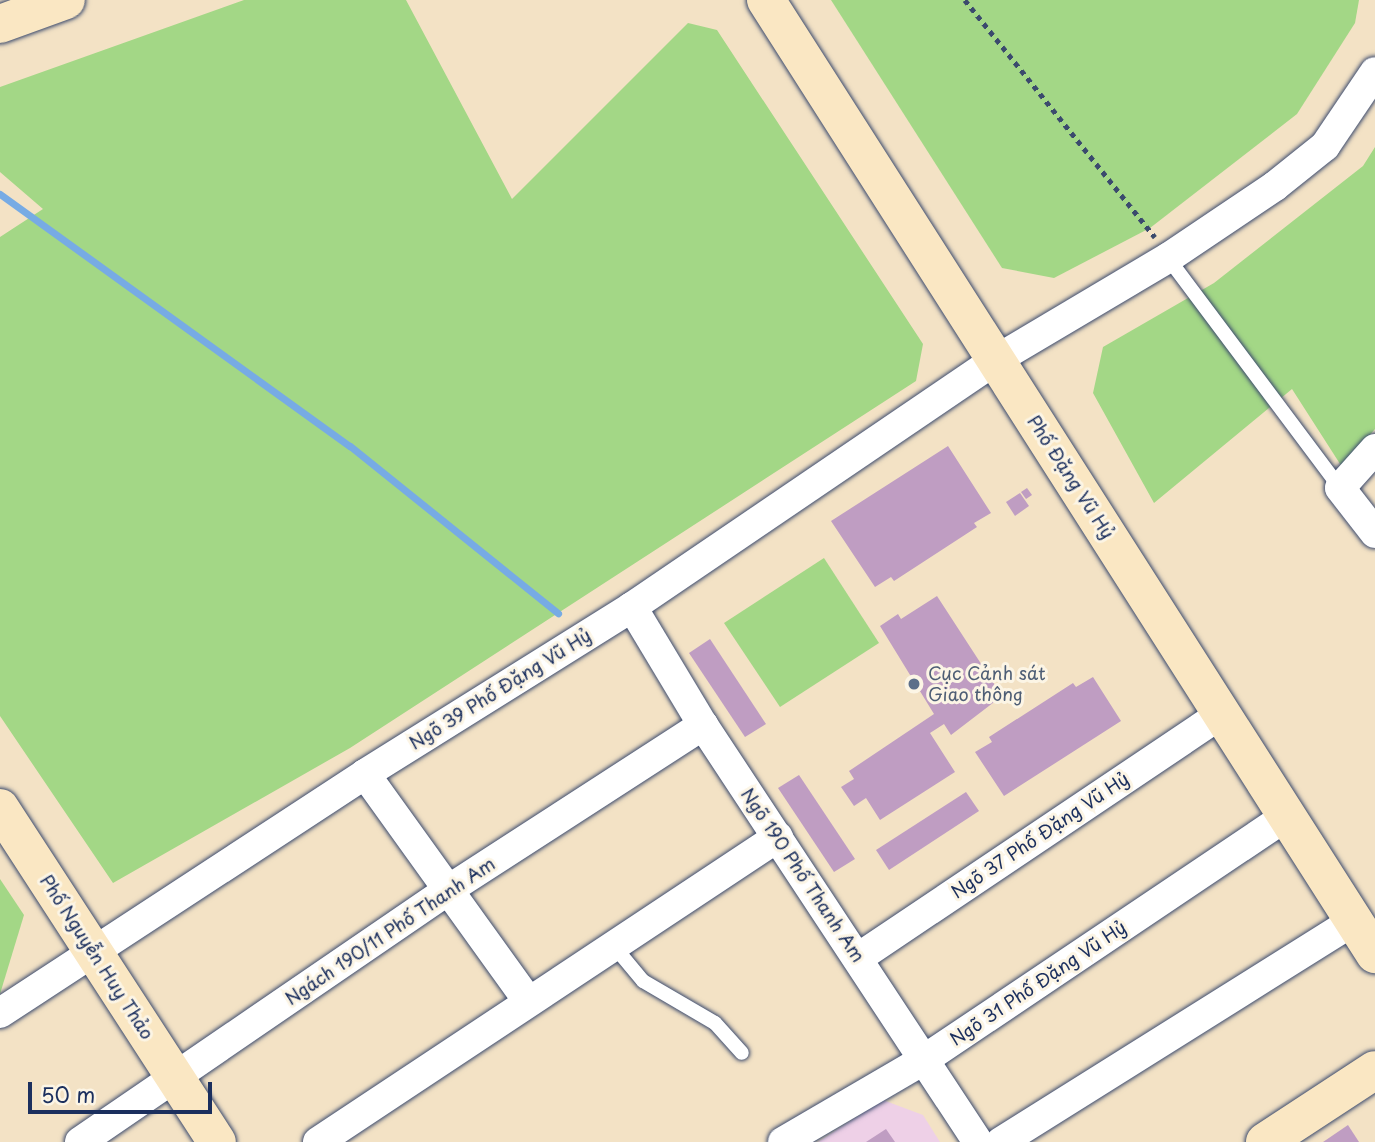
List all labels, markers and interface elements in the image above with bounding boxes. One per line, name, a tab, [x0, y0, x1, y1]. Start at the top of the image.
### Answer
street label: Phố Đặng Vũ Hỷ	[1023, 412, 1119, 542]
street label: Ngõ 39 Phố Đặng Vũ Hỷ	[405, 624, 595, 754]
place label: Cục Cảnh sát Giao thông	[928, 663, 1045, 706]
marker: Cục Cảnh sát Giao thông	[906, 676, 922, 692]
street label: Ngõ 37 Phố Đặng Vũ Hỷ	[947, 768, 1133, 902]
street label: Ngõ 190 Phố Thanh Am	[736, 784, 870, 966]
street label: Ngách 190/11 Phố Thanh Am	[281, 853, 499, 1009]
street label: Phố Nguyễn Huy Thảo	[35, 870, 159, 1044]
street label: Ngõ 31 Phố Đặng Vũ Hỷ	[946, 916, 1130, 1050]
scale bar	[32, 1068, 215, 1112]
text: 50 m	[41, 1078, 95, 1110]

